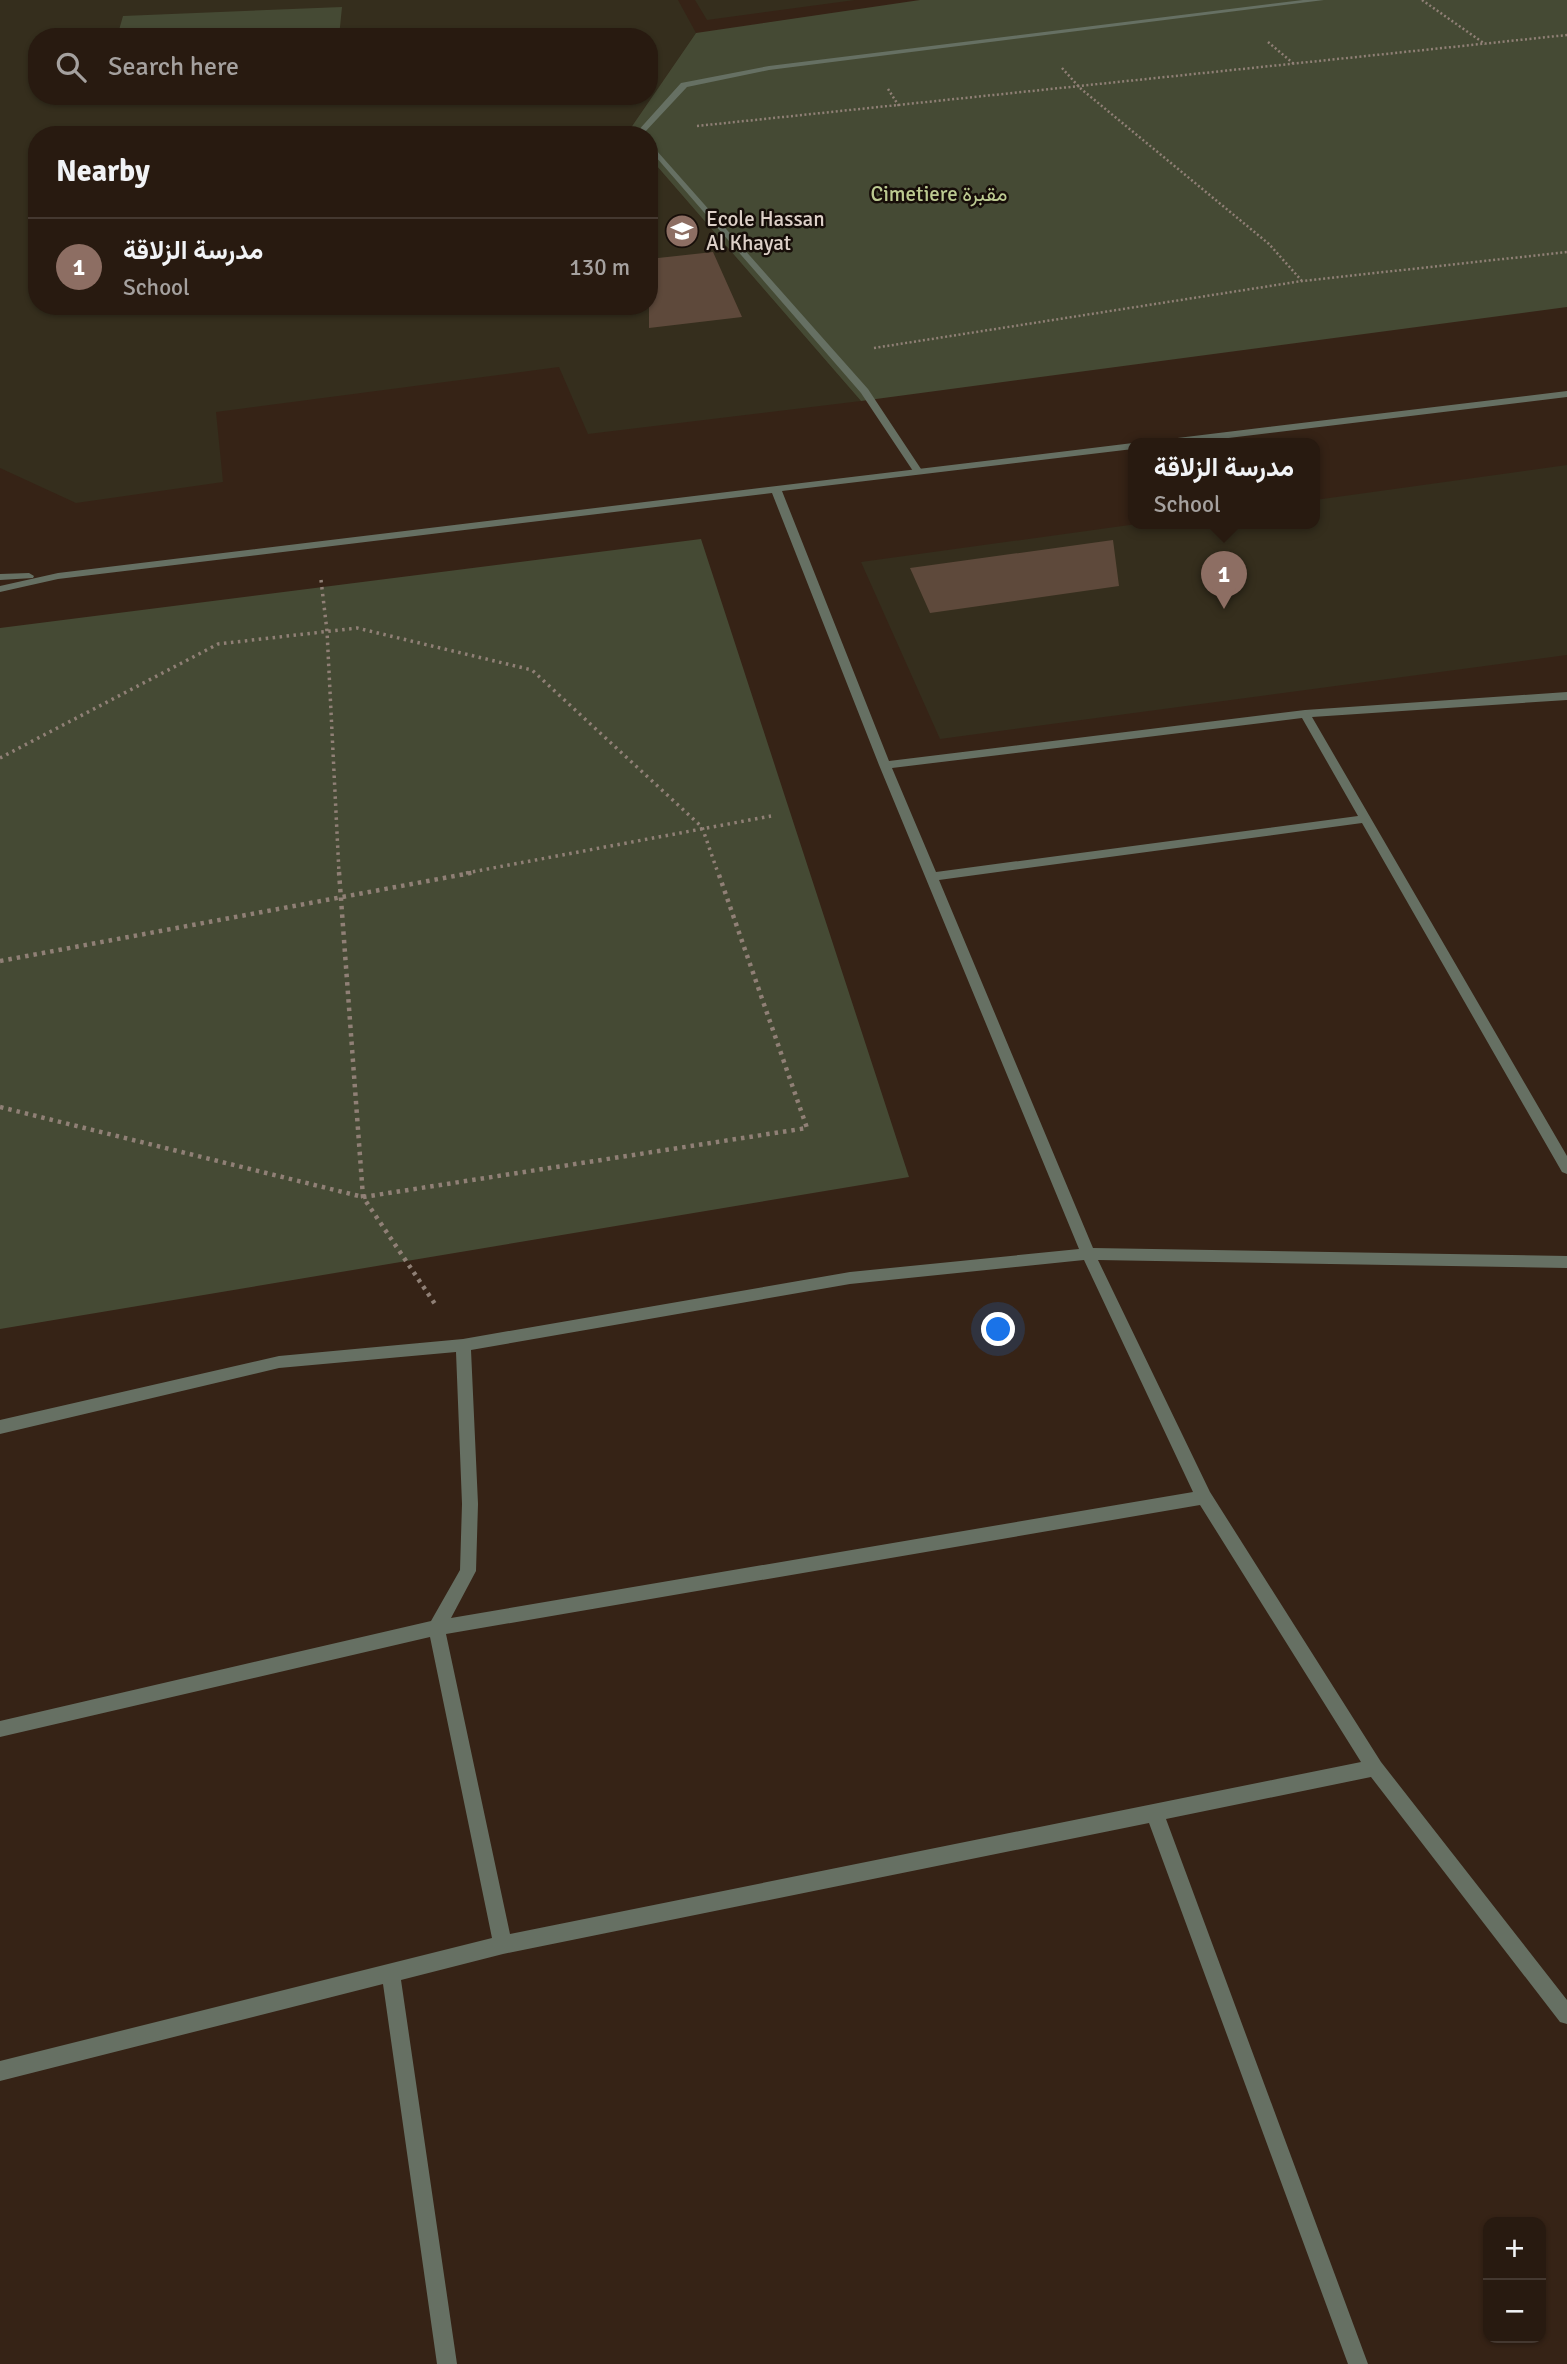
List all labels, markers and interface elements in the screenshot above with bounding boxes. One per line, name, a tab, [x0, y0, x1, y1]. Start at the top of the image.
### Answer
search box	[28, 28, 658, 105]
icon: search	[52, 48, 90, 86]
text: Search here	[108, 51, 239, 83]
text: Nearby	[56, 153, 150, 190]
park label: Cimetiere مقبرة	[871, 181, 1007, 207]
place label: Ecole Hassan Al Khayat	[706, 206, 825, 256]
school or university icon: Ecole Hassan Al Khayat	[663, 212, 701, 250]
text: مدرسة الزلاقة	[123, 235, 263, 267]
text: 1	[73, 253, 85, 282]
text: 130 m	[569, 253, 630, 282]
text: School	[123, 273, 190, 302]
popup	[1128, 438, 1320, 529]
text: مدرسة الزلاقة	[1154, 452, 1294, 484]
text: School	[1154, 490, 1221, 519]
pin: 1	[1201, 551, 1247, 609]
your location	[981, 1312, 1015, 1346]
map controls	[1483, 2217, 1546, 2343]
button: +	[1483, 2217, 1546, 2280]
button: −	[1483, 2280, 1546, 2343]

